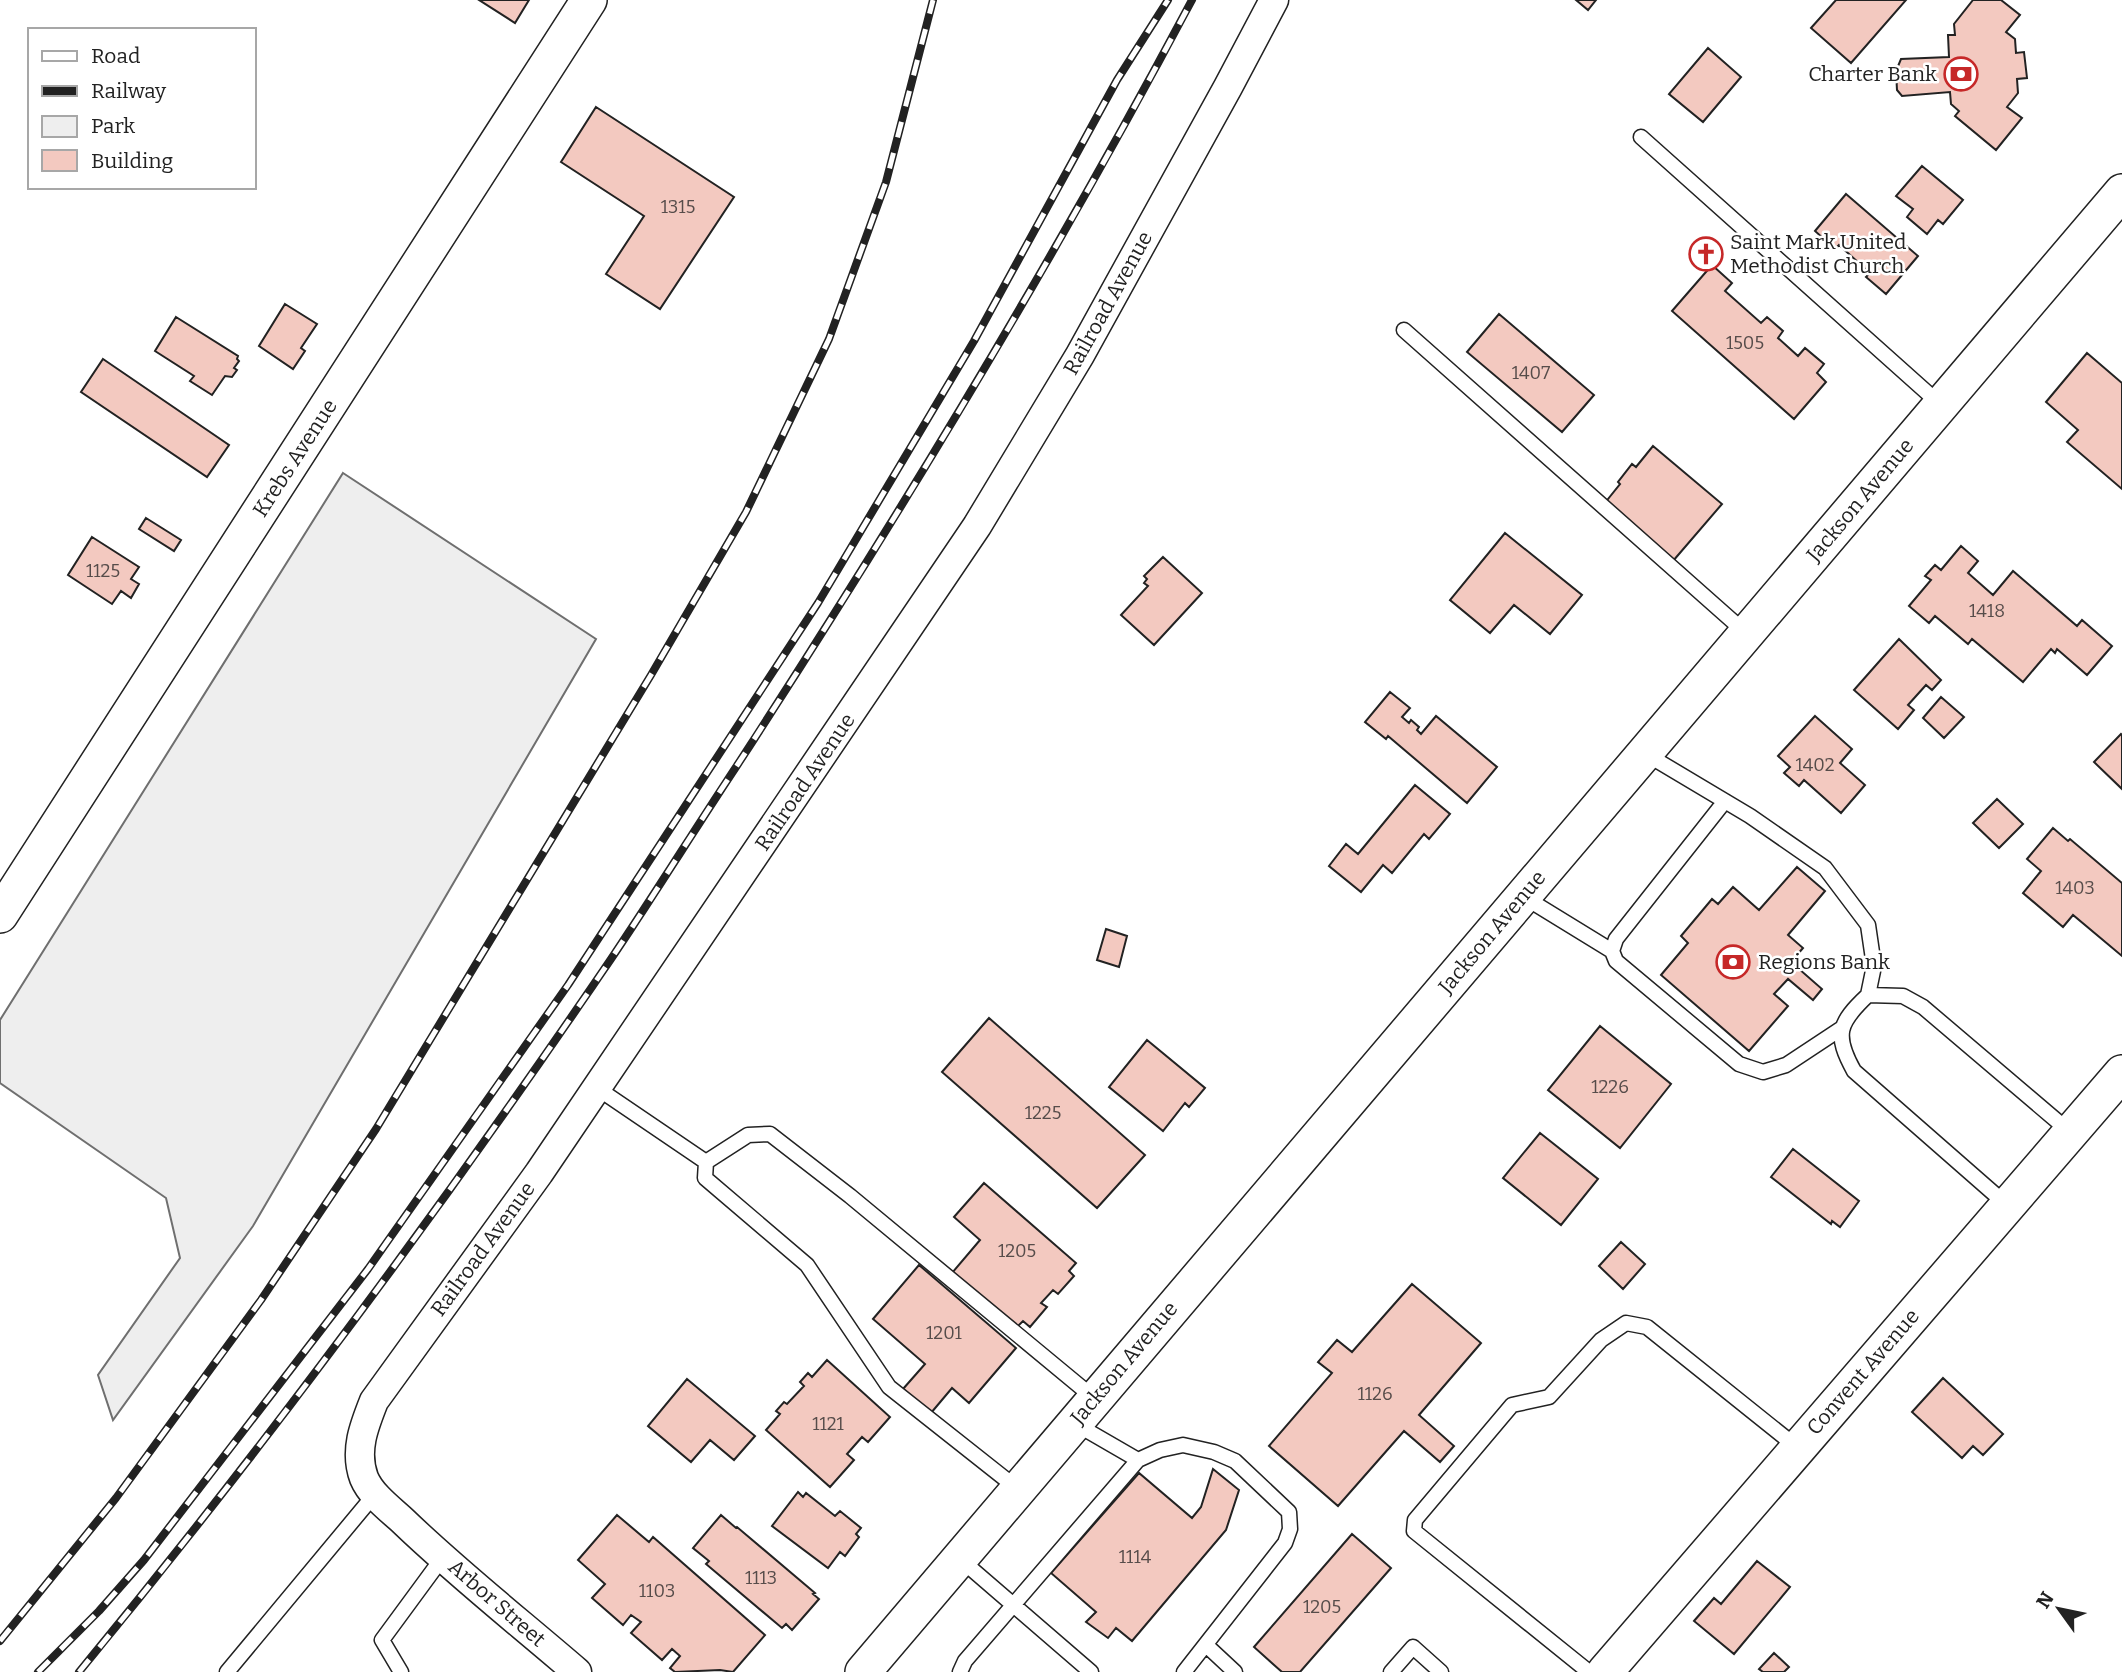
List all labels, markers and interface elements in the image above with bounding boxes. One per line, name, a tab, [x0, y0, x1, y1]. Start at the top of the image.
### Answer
legend	[28, 28, 256, 189]
text: Road	[91, 43, 140, 69]
bank icon: Charter Bank	[1942, 55, 1980, 93]
place label: Charter Bank	[1808, 61, 1937, 87]
text: Railway	[91, 78, 167, 104]
text: Park	[91, 113, 135, 139]
text: Building	[91, 148, 174, 174]
house number: 1315	[661, 196, 695, 218]
street label: Railroad Avenue	[1058, 227, 1158, 379]
place label: Saint Mark United Methodist Church	[1730, 229, 1906, 279]
church icon: Saint Mark United Methodist Church	[1687, 235, 1725, 273]
house number: 1505	[1726, 332, 1764, 354]
house number: 1407	[1512, 362, 1550, 384]
street label: Krebs Avenue	[247, 394, 343, 522]
street label: Jackson Avenue	[1800, 433, 1919, 568]
house number: 1125	[86, 560, 120, 582]
house number: 1418	[1969, 600, 2005, 622]
street label: Railroad Avenue	[749, 708, 861, 856]
house number: 1402	[1795, 754, 1835, 776]
street label: Jackson Avenue	[1432, 865, 1551, 1000]
house number: 1403	[2055, 877, 2095, 899]
bank icon: Regions Bank	[1714, 943, 1752, 981]
place label: Regions Bank	[1758, 949, 1890, 975]
house number: 1226	[1591, 1076, 1629, 1098]
house number: 1225	[1025, 1102, 1061, 1124]
street label: Railroad Avenue	[425, 1177, 541, 1321]
house number: 1205	[998, 1240, 1036, 1262]
street label: Jackson Avenue	[1064, 1296, 1183, 1431]
street label: Convent Avenue	[1801, 1304, 1925, 1440]
house number: 1201	[926, 1322, 963, 1344]
house number: 1126	[1358, 1383, 1392, 1405]
house number: 1121	[812, 1413, 845, 1435]
house number: 1114	[1119, 1546, 1152, 1568]
street label: Arbor Street	[443, 1554, 551, 1653]
house number: 1113	[745, 1567, 777, 1589]
north arrow	[2024, 1574, 2094, 1644]
house number: 1103	[639, 1580, 675, 1602]
text: N	[2032, 1587, 2059, 1612]
house number: 1205	[1303, 1596, 1341, 1618]

